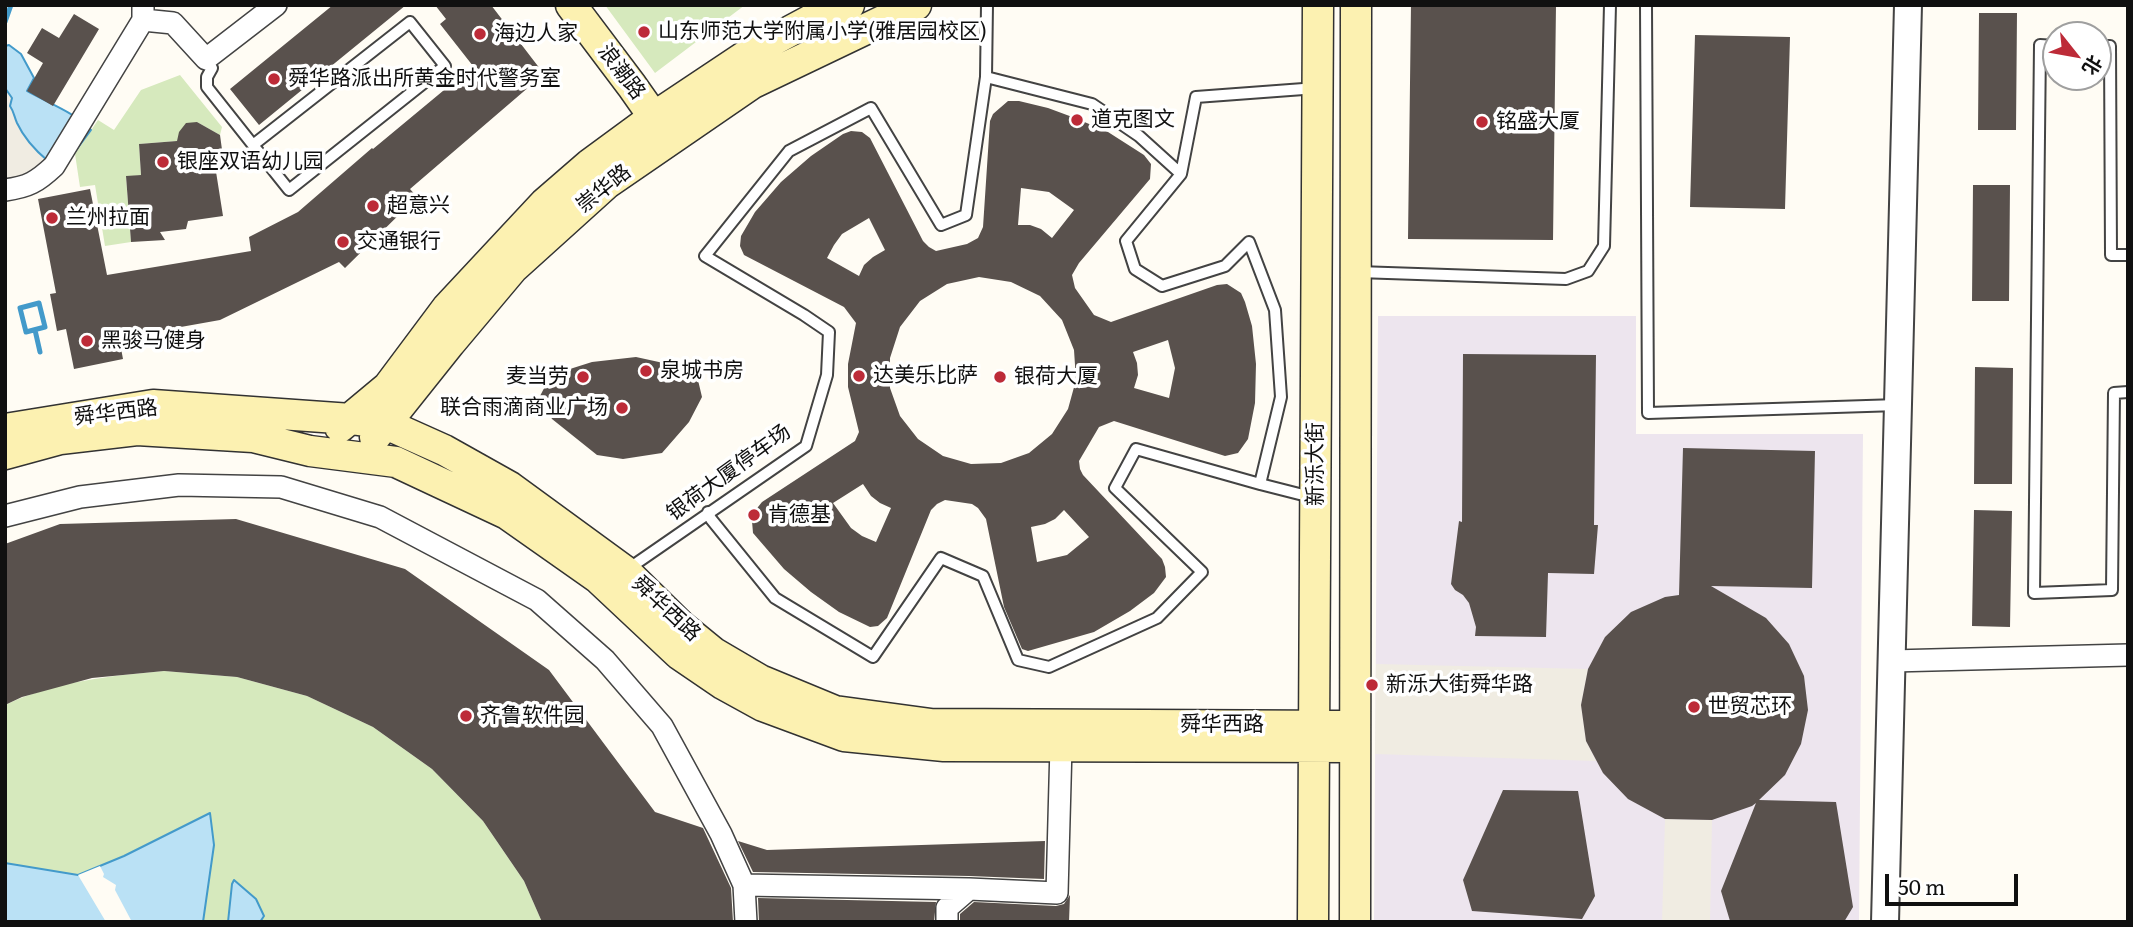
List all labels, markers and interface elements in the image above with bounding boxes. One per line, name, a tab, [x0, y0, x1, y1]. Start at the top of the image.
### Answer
place label: 山东师范大学附属小学(雅居园校区)	[658, 19, 987, 45]
place label: 海边人家	[494, 21, 578, 47]
north arrow	[2042, 21, 2112, 91]
marker: 山东师范大学附属小学(雅居园校区)	[636, 24, 652, 40]
marker: 海边人家	[472, 26, 488, 42]
street label: 浪潮路	[592, 39, 650, 105]
text: 北	[2076, 50, 2110, 81]
place label: 舜华路派出所黄金时代警务室	[288, 66, 561, 92]
marker: 舜华路派出所黄金时代警务室	[266, 71, 282, 87]
place label: 道克图文	[1091, 107, 1175, 133]
place label: 铭盛大厦	[1496, 109, 1580, 135]
marker: 道克图文	[1069, 112, 1085, 128]
marker: 铭盛大厦	[1474, 114, 1490, 130]
place label: 银座双语幼儿园	[177, 149, 324, 175]
marker: 银座双语幼儿园	[155, 154, 171, 170]
street label: 崇华路	[572, 159, 636, 219]
place label: 超意兴	[387, 193, 450, 219]
marker: 超意兴	[365, 198, 381, 214]
place label: 兰州拉面	[66, 205, 150, 231]
marker: 兰州拉面	[44, 210, 60, 226]
place label: 交通银行	[357, 229, 441, 255]
marker: 交通银行	[335, 234, 351, 250]
place label: 黑骏马健身	[101, 328, 206, 354]
marker: 黑骏马健身	[79, 333, 95, 349]
place label: 泉城书房	[660, 358, 744, 384]
marker: 泉城书房	[638, 363, 654, 379]
place label: 达美乐比萨	[873, 363, 978, 389]
place label: 麦当劳	[506, 364, 569, 390]
place label: 银荷大厦	[1014, 364, 1098, 390]
marker: 达美乐比萨	[851, 368, 867, 384]
marker: 麦当劳	[575, 369, 591, 385]
marker: 银荷大厦	[992, 369, 1008, 385]
street label: 舜华西路	[73, 395, 159, 431]
place label: 联合雨滴商业广场	[440, 395, 608, 421]
marker: 联合雨滴商业广场	[614, 400, 630, 416]
street label: 银荷大厦停车场	[662, 420, 796, 526]
street label: 新泺大街	[1303, 422, 1329, 506]
place label: 肯德基	[768, 502, 831, 528]
marker: 肯德基	[746, 507, 762, 523]
street label: 舜华西路	[627, 571, 705, 647]
place label: 新泺大街舜华路	[1386, 672, 1533, 698]
marker: 新泺大街舜华路	[1364, 677, 1380, 693]
place label: 世贸芯环	[1708, 694, 1792, 720]
marker: 世贸芯环	[1686, 699, 1702, 715]
place label: 齐鲁软件园	[480, 703, 585, 729]
marker: 齐鲁软件园	[458, 708, 474, 724]
street label: 舜华西路	[1180, 712, 1264, 738]
scale bar	[1888, 860, 2021, 904]
text: 50 m	[1898, 870, 1945, 901]

